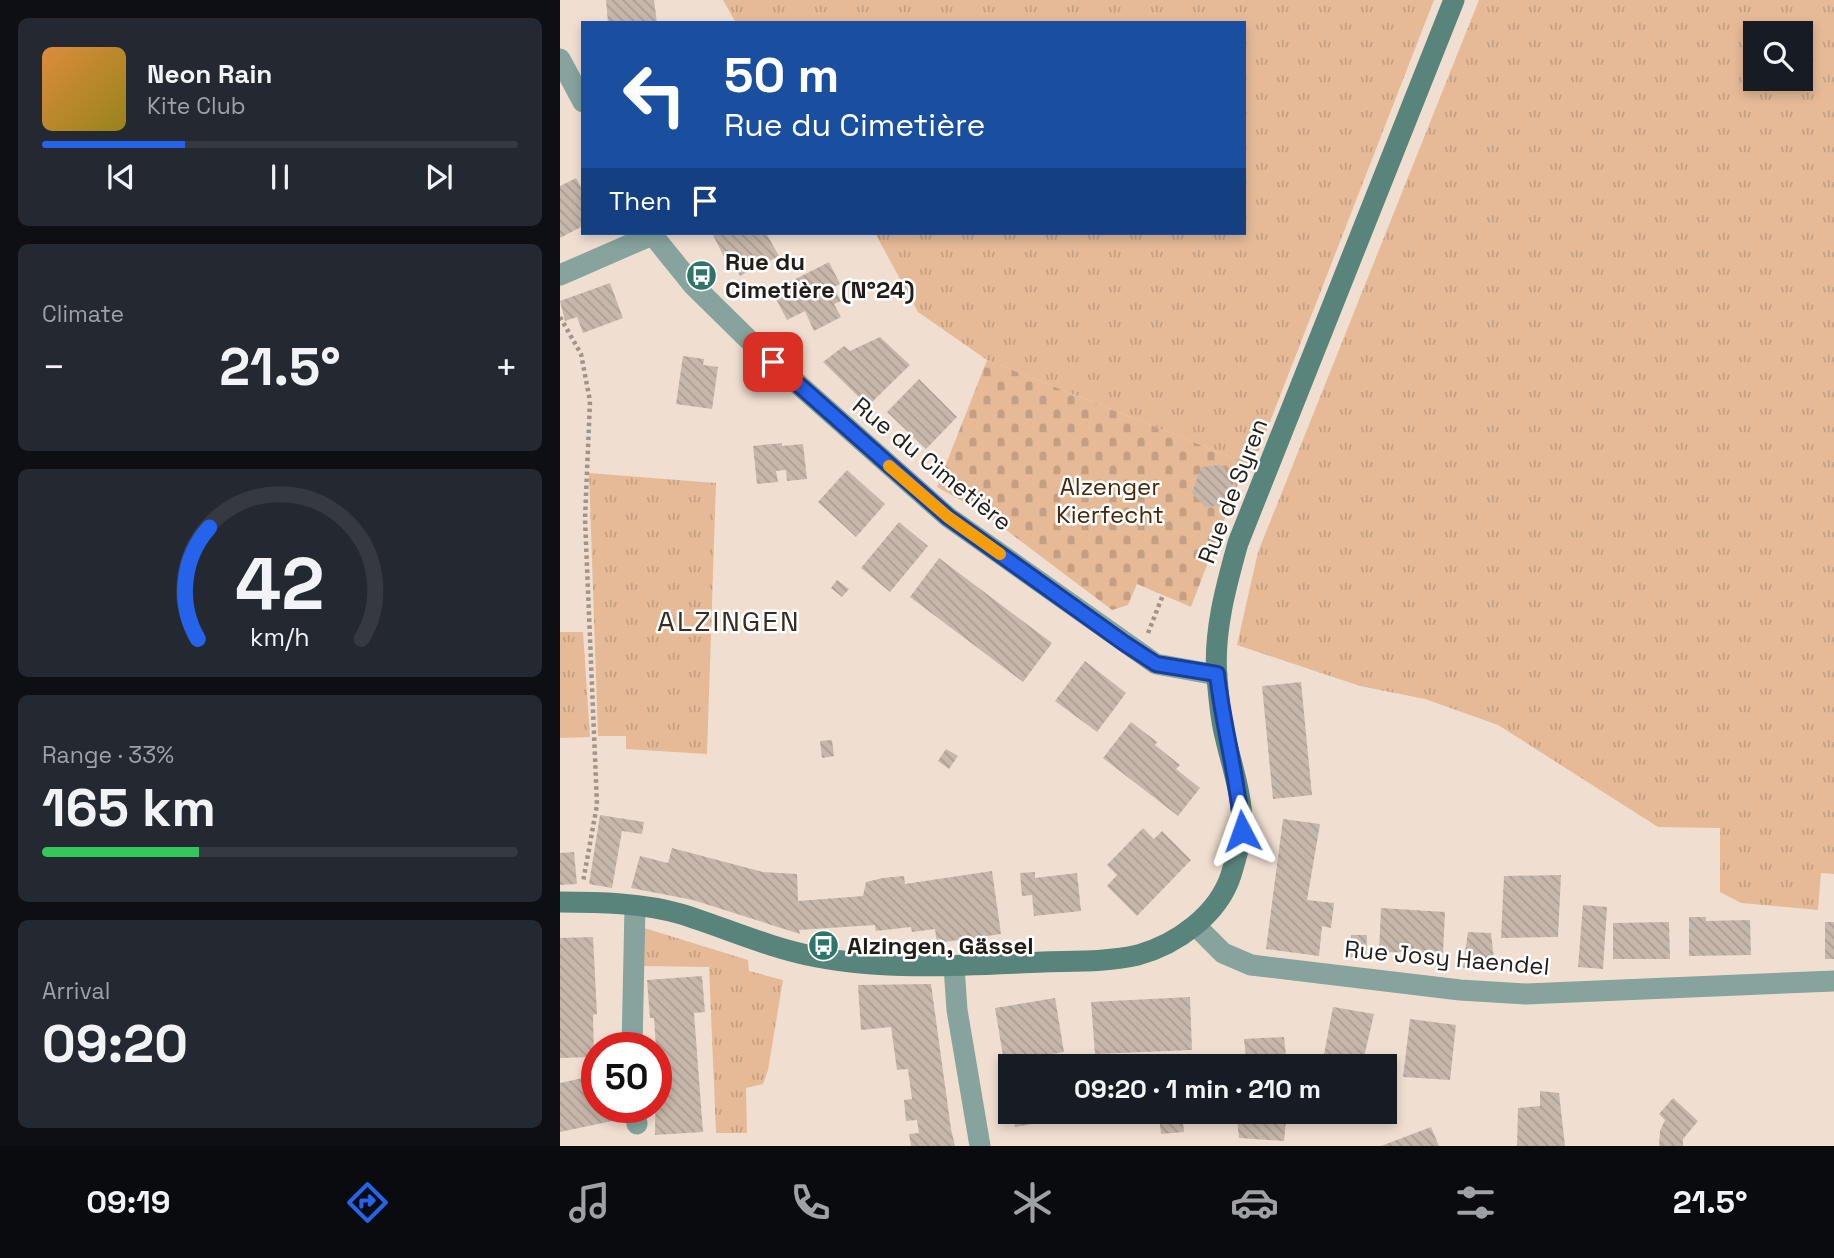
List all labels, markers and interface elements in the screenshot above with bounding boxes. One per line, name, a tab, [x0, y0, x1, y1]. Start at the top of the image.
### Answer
map controls	[1743, 21, 1813, 91]
button: search	[1743, 21, 1813, 91]
text: 50 m	[724, 44, 839, 106]
icon: left	[609, 49, 700, 140]
text: Neon Rain	[147, 57, 272, 91]
text: Kite Club	[147, 91, 246, 121]
text: Rue du Cimetière	[724, 105, 986, 145]
icon: previous	[102, 158, 140, 196]
icon: pause	[261, 158, 299, 196]
icon: next	[420, 158, 458, 196]
icon: arrive	[686, 182, 724, 220]
text: Then	[609, 184, 672, 218]
place label: Rue du Cimetière (N°24)	[725, 246, 915, 305]
bus stop icon: Rue du Cimetière (N°24)	[685, 259, 719, 293]
text: Climate	[42, 299, 124, 329]
pin	[743, 332, 803, 392]
text: 21.5°	[219, 334, 341, 400]
text: −	[42, 343, 66, 391]
text: +	[494, 343, 518, 391]
icon: arrive	[754, 343, 792, 381]
street label: Rue du Cimetière	[846, 390, 1018, 537]
street label: Rue de Syren	[1191, 414, 1274, 568]
park label: Alzenger Kierfecht	[1056, 471, 1164, 530]
text: 42	[235, 537, 325, 630]
district label: ALZINGEN	[657, 603, 801, 639]
text: km/h	[250, 621, 310, 653]
text: Range · 33%	[42, 740, 174, 770]
text: 165 km	[42, 775, 216, 841]
position arrow	[1205, 794, 1279, 868]
bus stop icon: Alzingen, Gässel	[807, 929, 841, 963]
place label: Alzingen, Gässel	[847, 930, 1034, 961]
street label: Rue Josy Haendel	[1343, 933, 1551, 982]
text: Arrival	[42, 976, 110, 1006]
text: 09:20	[42, 1011, 188, 1077]
speed limit sign: 50	[581, 1032, 672, 1123]
text: 09:20 · 1 min · 210 m	[1074, 1072, 1321, 1106]
icon: directions	[343, 1178, 392, 1227]
icon: music	[565, 1178, 614, 1227]
icon: phone	[786, 1178, 835, 1227]
icon: climate	[1008, 1178, 1057, 1227]
icon: car	[1230, 1178, 1279, 1227]
icon: filters	[1451, 1178, 1500, 1227]
text: 09:19	[86, 1182, 171, 1222]
text: 21.5°	[1673, 1182, 1748, 1222]

